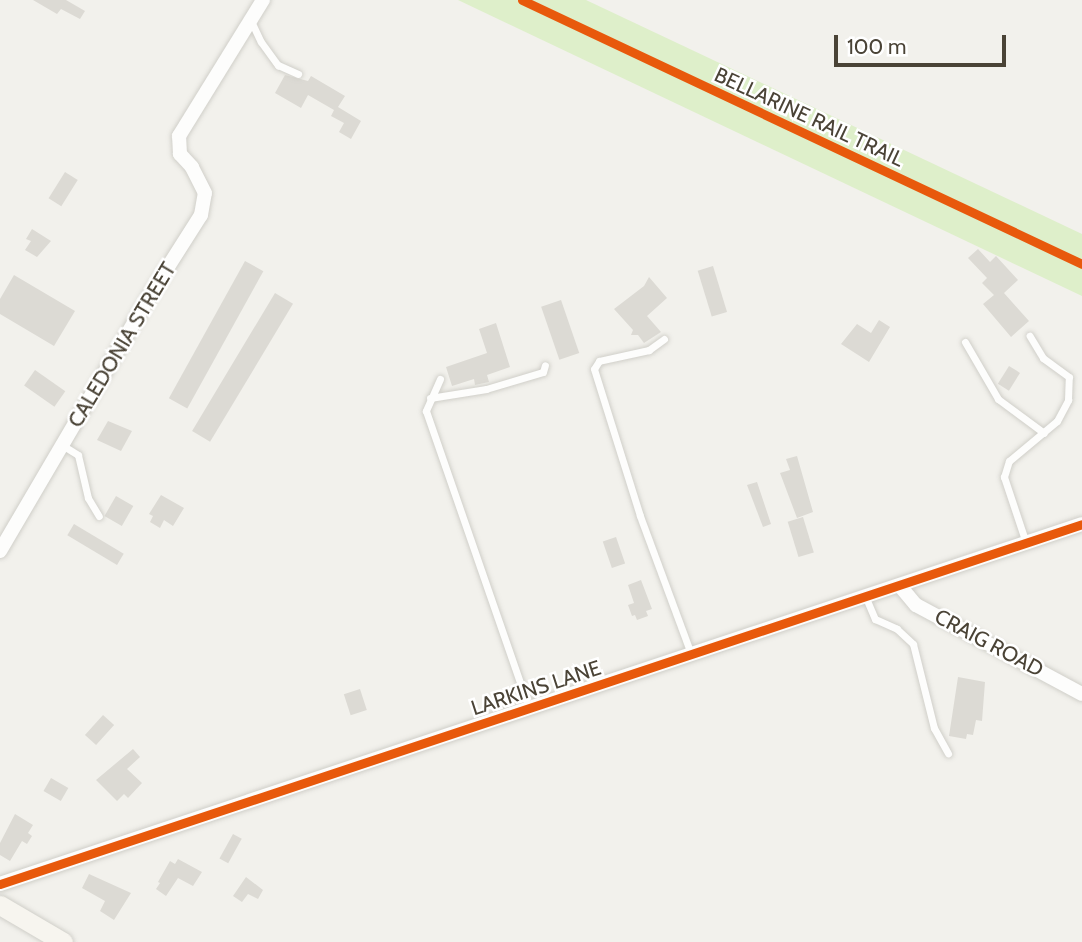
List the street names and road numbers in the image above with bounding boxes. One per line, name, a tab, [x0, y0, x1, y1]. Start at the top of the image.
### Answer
street label: BELLARINE RAIL TRAIL	[710, 62, 908, 172]
street label: CALEDONIA STREET	[63, 258, 181, 432]
street label: CRAIG ROAD	[930, 604, 1048, 682]
street label: LARKINS LANE	[468, 655, 604, 721]

